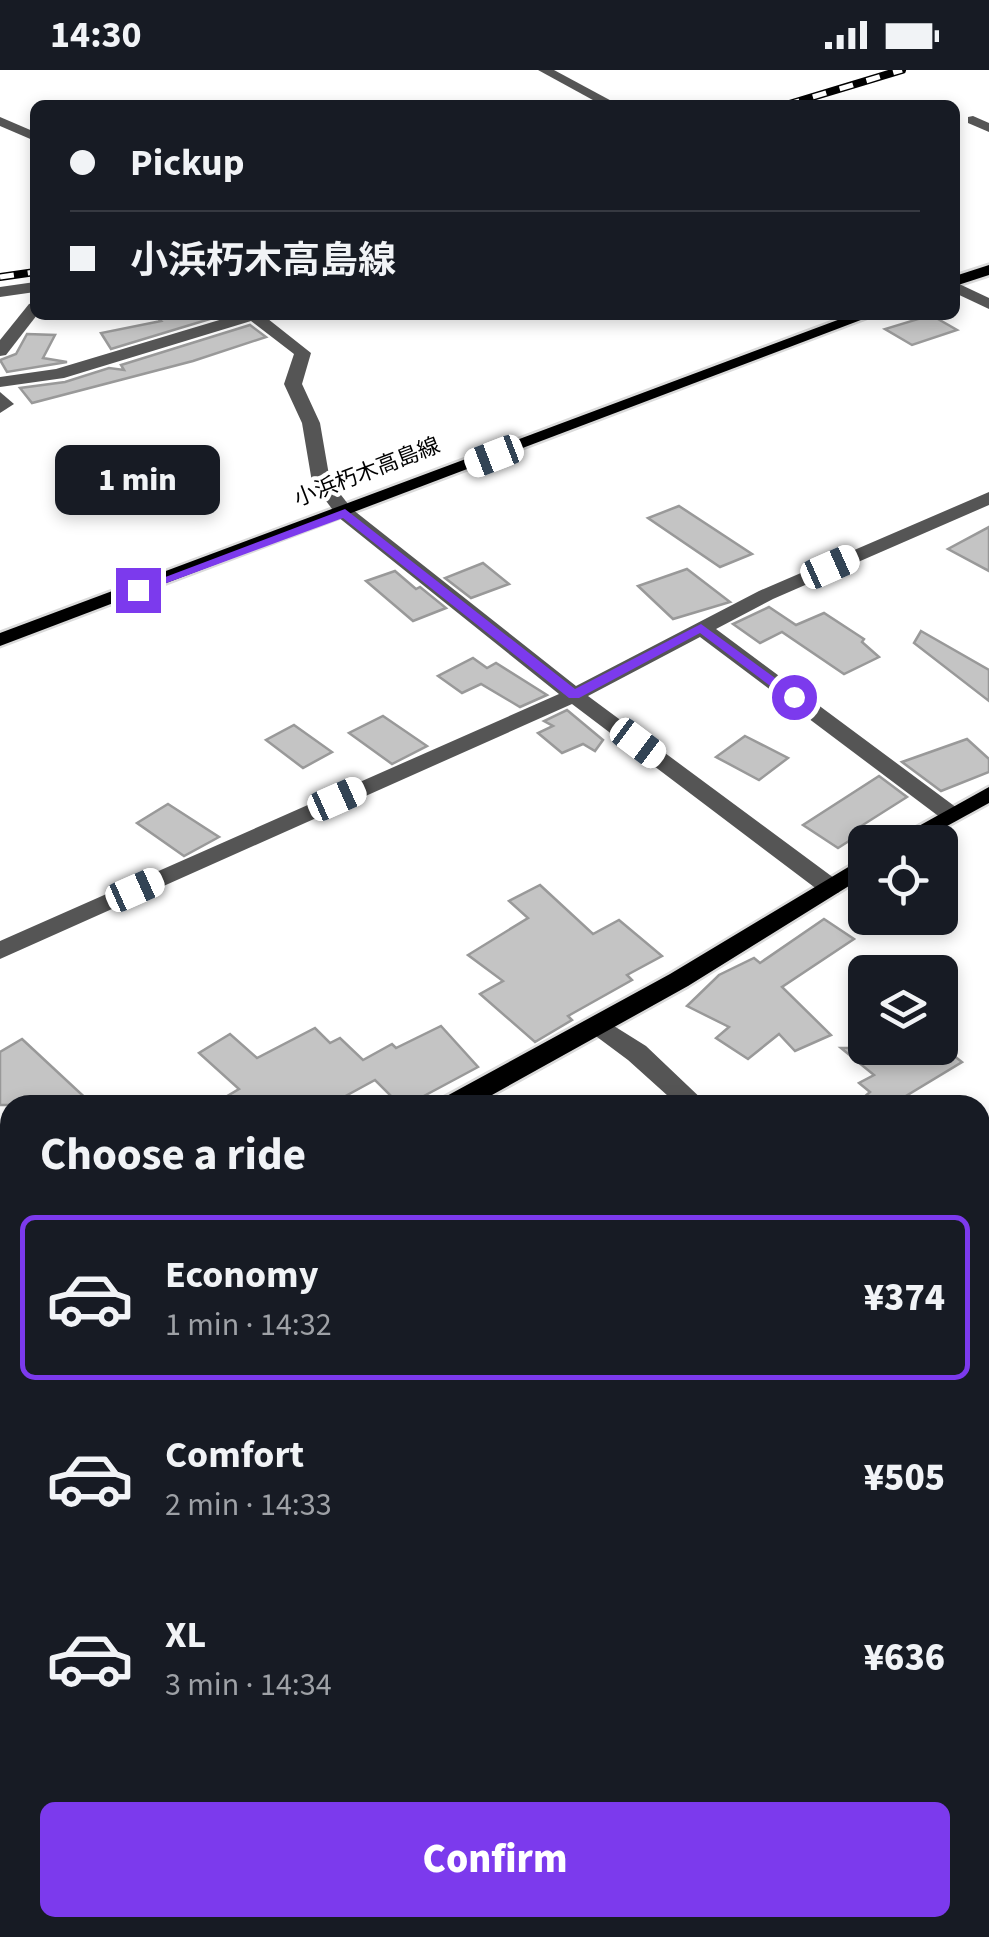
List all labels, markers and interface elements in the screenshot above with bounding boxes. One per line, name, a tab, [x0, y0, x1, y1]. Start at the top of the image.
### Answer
text: 14:30	[50, 8, 142, 62]
text: Pickup	[130, 136, 244, 190]
text: 小浜朽木高島線	[130, 234, 396, 288]
street label: 小浜朽木高島線	[289, 429, 445, 515]
car	[461, 431, 527, 481]
callout: 1 min	[56, 445, 220, 515]
text: 1 min	[98, 457, 177, 503]
car	[796, 541, 864, 593]
route end	[116, 568, 161, 613]
route start	[772, 675, 817, 720]
car	[605, 713, 671, 773]
car	[303, 773, 371, 825]
map controls	[848, 825, 958, 1065]
button: locate	[848, 825, 958, 935]
car	[101, 864, 169, 916]
button: layers	[848, 955, 958, 1065]
text: Choose a ride	[40, 1123, 306, 1187]
text: Economy	[165, 1248, 318, 1302]
icon: car	[45, 1253, 135, 1343]
text: ¥374	[864, 1271, 945, 1325]
text: 1 min · 14:32	[165, 1302, 332, 1348]
text: Comfort	[165, 1428, 304, 1482]
icon: car	[45, 1433, 135, 1523]
text: ¥505	[864, 1451, 945, 1505]
text: 2 min · 14:33	[165, 1482, 332, 1528]
text: XL	[165, 1608, 206, 1662]
icon: car	[45, 1613, 135, 1703]
text: ¥636	[864, 1631, 945, 1685]
text: 3 min · 14:34	[165, 1662, 332, 1708]
button: Confirm	[40, 1802, 950, 1917]

